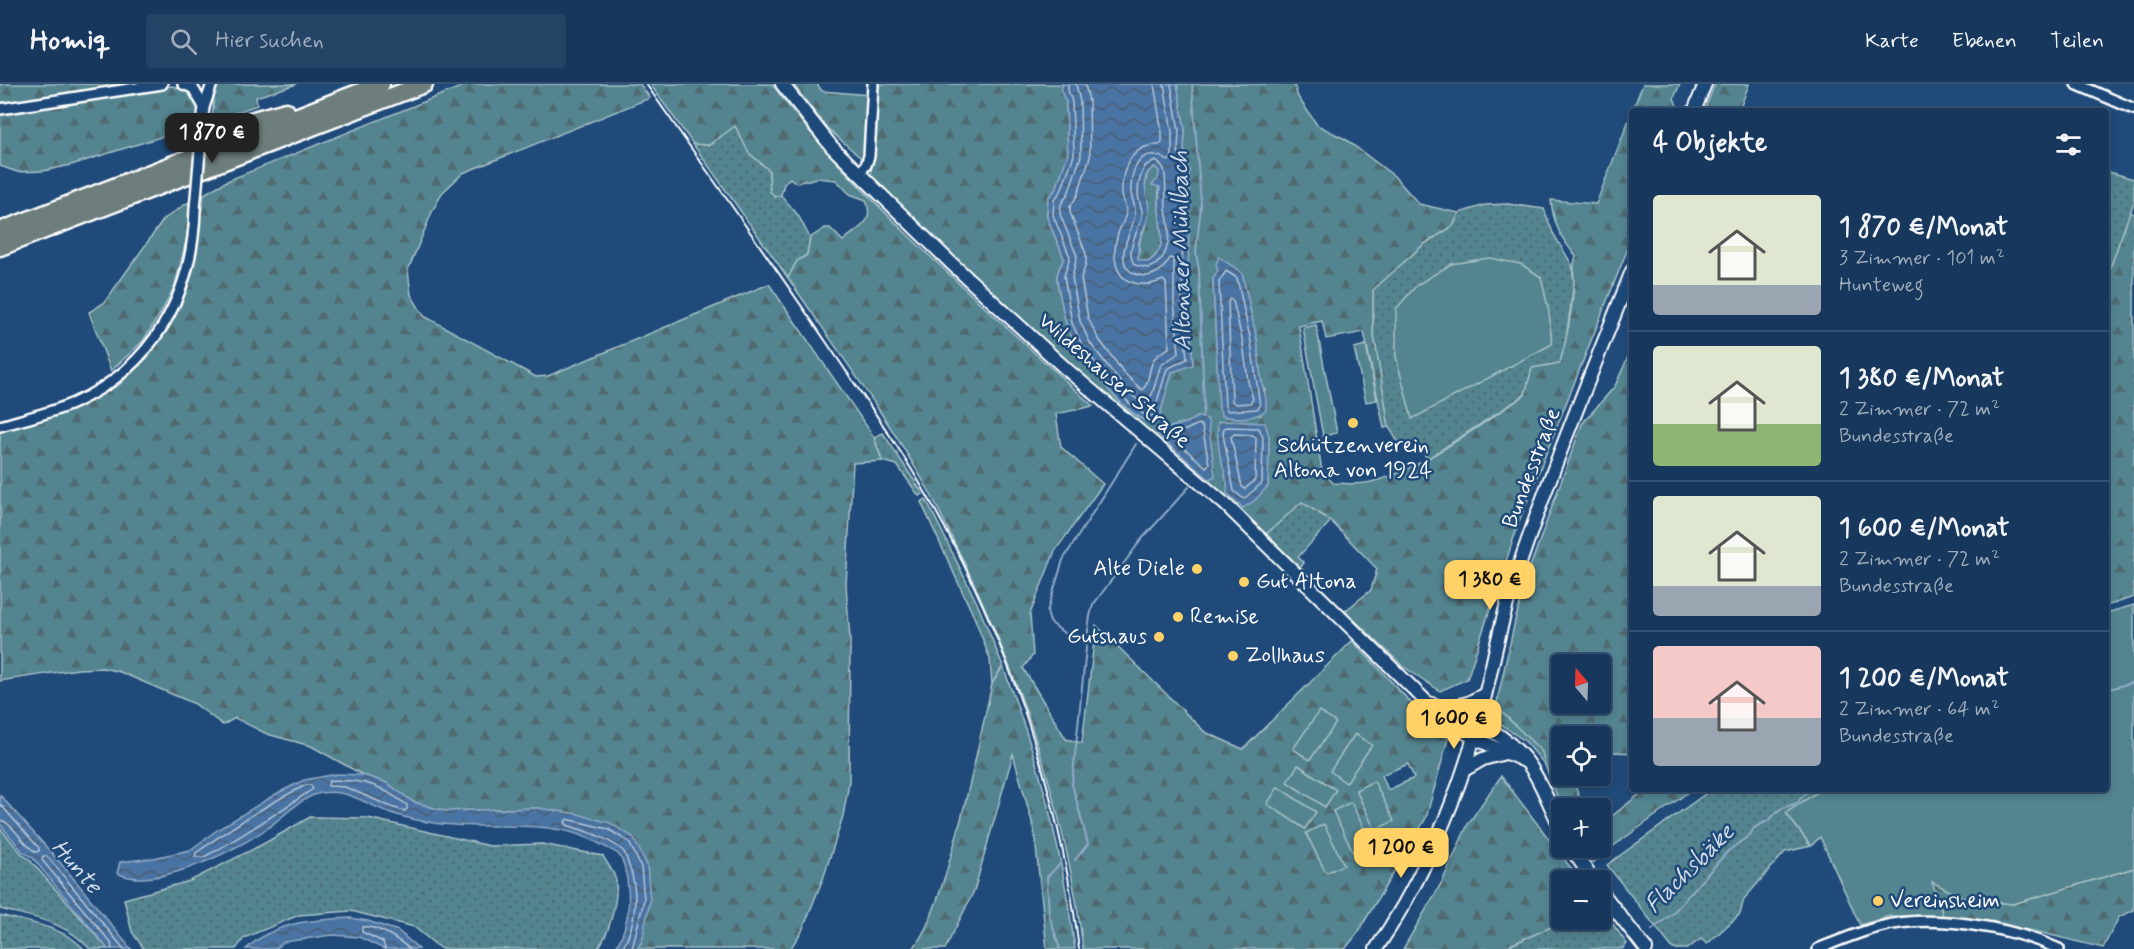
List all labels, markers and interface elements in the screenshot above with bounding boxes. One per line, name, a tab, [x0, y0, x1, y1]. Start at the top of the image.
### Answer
search box	[146, 14, 566, 68]
text: Homiq	[30, 23, 110, 60]
icon: search	[167, 25, 200, 58]
text: Hier suchen	[215, 27, 324, 55]
text: Karte	[1865, 27, 1919, 55]
text: Ebenen	[1952, 27, 2017, 55]
text: Teilen	[2050, 27, 2104, 55]
pin: 1 870 €	[157, 113, 267, 164]
text: 1 870 €	[179, 119, 245, 146]
text: 4 Objekte	[1653, 127, 1767, 161]
icon: filters	[2052, 128, 2085, 161]
water label: Altonaer Mühlbach	[1165, 151, 1199, 351]
text: 1 870 €/Monat	[1839, 211, 2008, 245]
icon: home	[1701, 219, 1773, 291]
text: 3 Zimmer · 101 m²	[1839, 245, 2005, 272]
text: Hunteweg	[1839, 272, 1924, 299]
street label: Wildeshauser Straße	[1032, 307, 1196, 455]
text: 1 380 €/Monat	[1839, 362, 2004, 396]
icon: home	[1701, 370, 1773, 442]
text: 2 Zimmer · 72 m²	[1839, 396, 2000, 423]
street label: Bundesstraße	[1496, 404, 1568, 532]
marker: Schützenverein Altona von 1924	[1346, 416, 1360, 430]
text: Bundesstraße	[1839, 423, 1954, 450]
place label: Schützenverein Altona von 1924	[1274, 432, 1432, 485]
text: 1 600 €/Monat	[1839, 512, 2009, 546]
icon: home	[1701, 520, 1773, 592]
text: 2 Zimmer · 72 m²	[1839, 546, 2000, 573]
place label: Alte Diele	[1093, 555, 1185, 583]
pin: 1 380 €	[1435, 560, 1545, 611]
marker: Alte Diele	[1190, 562, 1204, 576]
text: 1 380 €	[1458, 566, 1522, 593]
place label: Gut Altona	[1256, 568, 1357, 596]
text: Bundesstraße	[1839, 573, 1954, 600]
marker: Gut Altona	[1237, 575, 1251, 589]
place label: Remise	[1190, 603, 1259, 631]
marker: Remise	[1171, 610, 1185, 624]
place label: Gutshaus	[1067, 623, 1147, 651]
marker: Gutshaus	[1152, 630, 1166, 644]
place label: Zollhaus	[1245, 642, 1325, 670]
marker: Zollhaus	[1226, 649, 1240, 663]
north arrow	[1551, 654, 1611, 714]
map controls	[1551, 654, 1611, 930]
text: 1 200 €/Monat	[1839, 662, 2009, 696]
icon: home	[1701, 670, 1773, 742]
text: 2 Zimmer · 64 m²	[1839, 696, 2000, 723]
pin: 1 600 €	[1399, 699, 1509, 750]
text: 1 600 €	[1420, 705, 1488, 732]
text: Bundesstraße	[1839, 723, 1954, 750]
button: locate	[1551, 726, 1611, 786]
button: +	[1551, 798, 1611, 858]
water label: Flachsbäke	[1638, 817, 1742, 921]
pin: 1 200 €	[1346, 828, 1456, 879]
water label: Hunte	[44, 833, 109, 902]
text: 1 200 €	[1368, 834, 1434, 861]
button: −	[1551, 870, 1611, 930]
place label: Vereinsheim	[1890, 887, 2000, 915]
marker: Vereinsheim	[1871, 894, 1885, 908]

